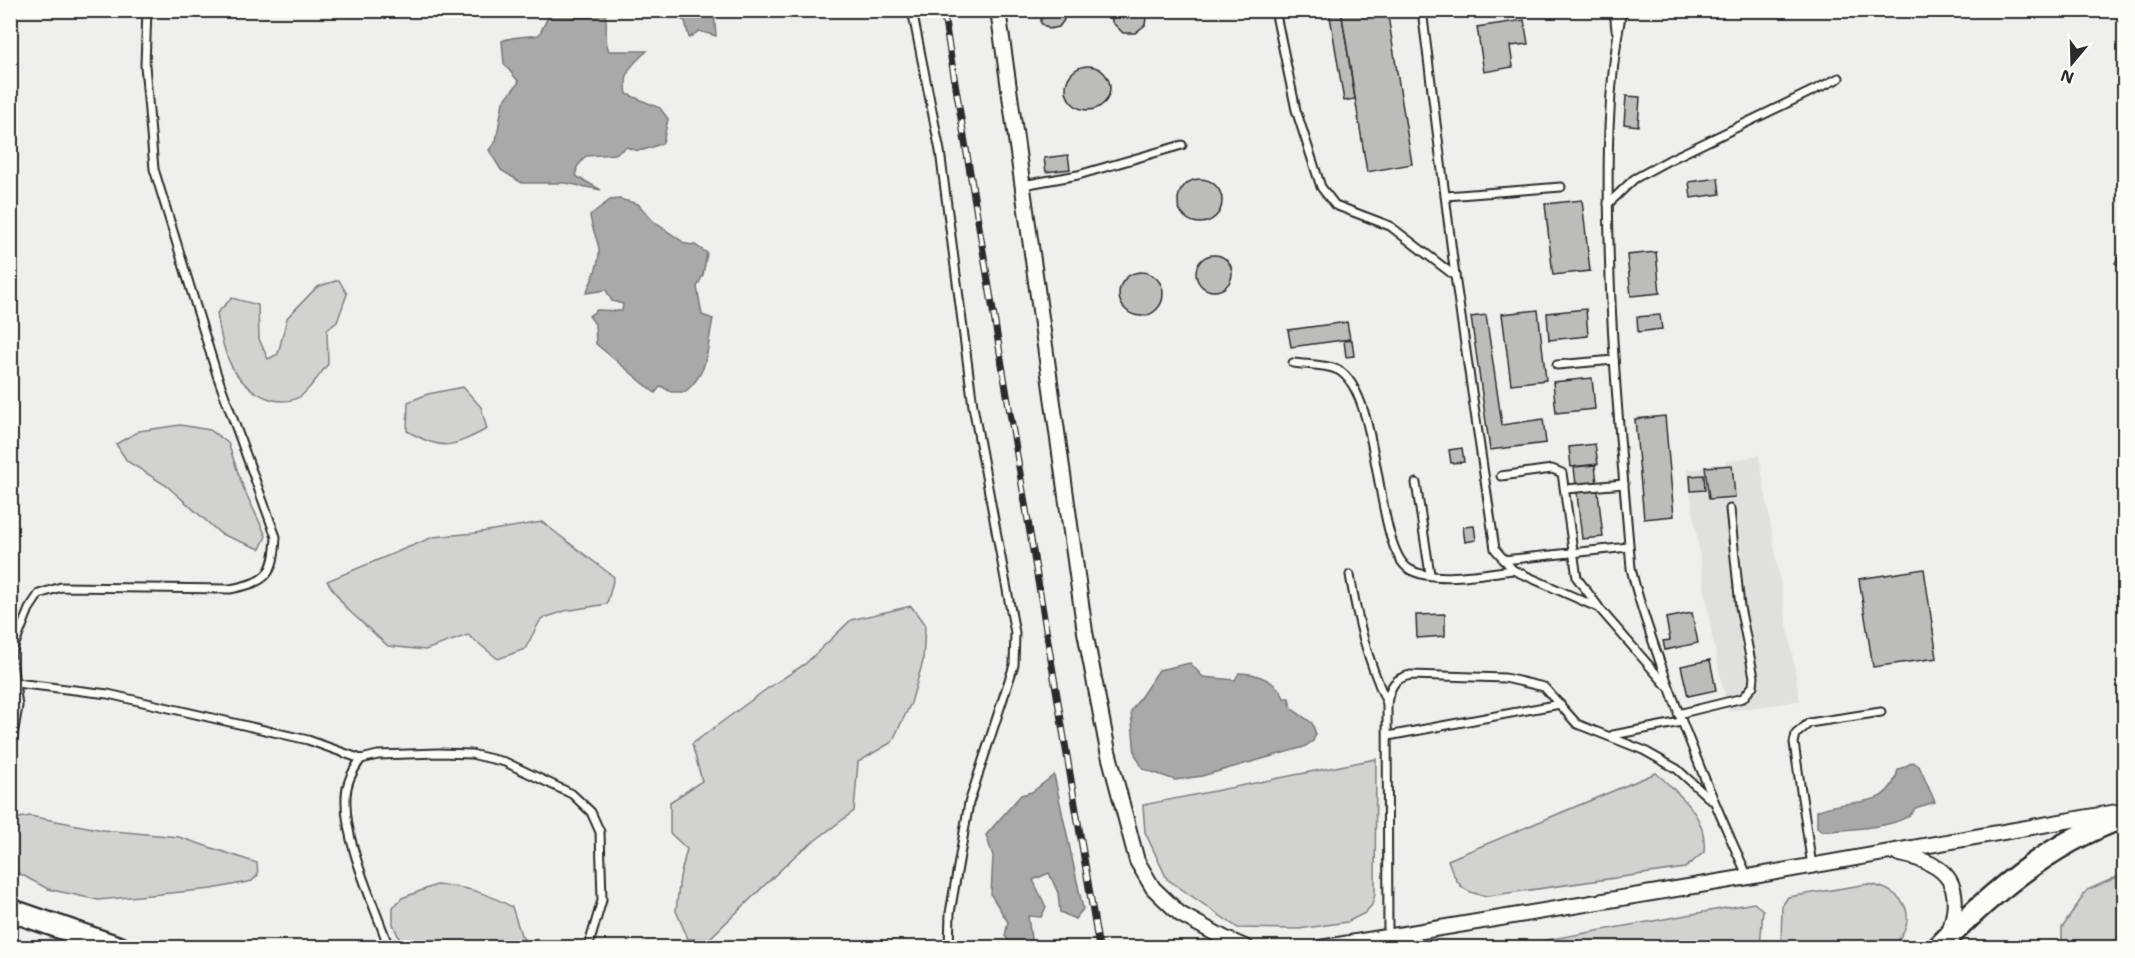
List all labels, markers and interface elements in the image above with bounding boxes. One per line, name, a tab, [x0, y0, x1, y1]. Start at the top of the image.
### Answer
north arrow	[2042, 33, 2102, 93]
text: N	[2058, 65, 2077, 89]

